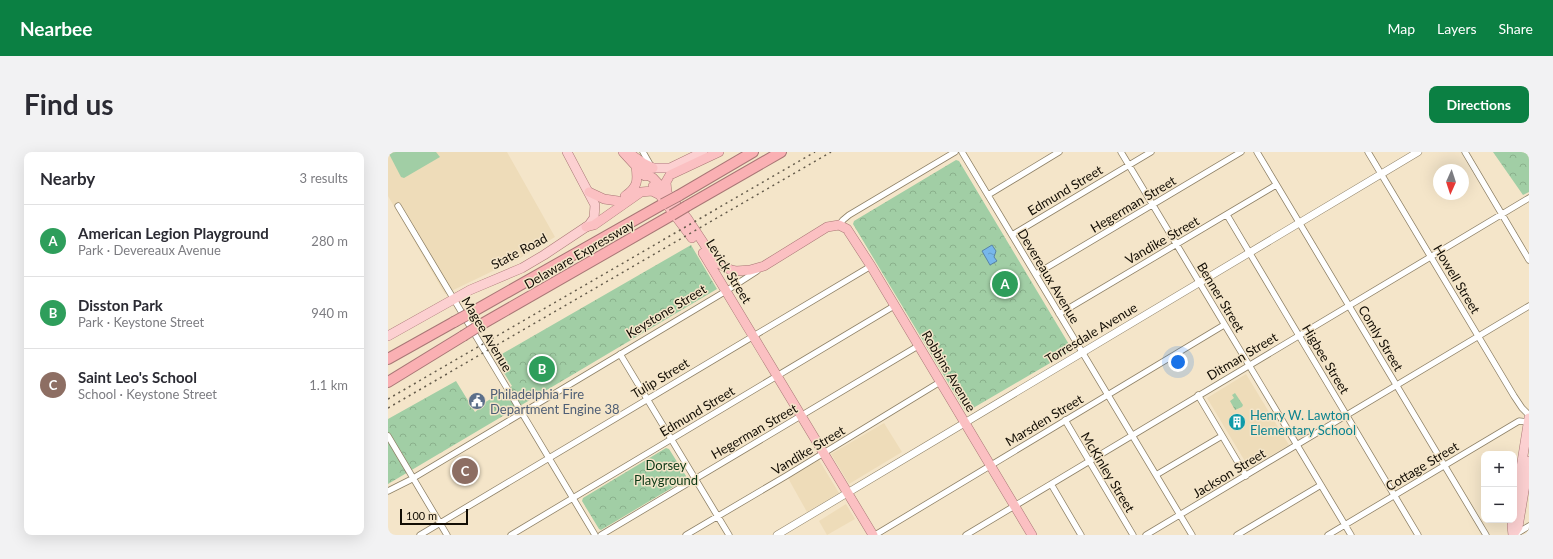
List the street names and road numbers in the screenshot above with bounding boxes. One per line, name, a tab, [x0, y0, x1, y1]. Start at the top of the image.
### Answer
street label: Edmund Street	[1025, 161, 1106, 219]
street label: Hegerman Street	[1087, 172, 1179, 236]
street label: Vandike Street	[1122, 212, 1202, 268]
street label: Delaware Expressway	[521, 216, 637, 292]
street label: Devereaux Avenue	[1014, 226, 1084, 326]
street label: State Road	[488, 230, 550, 272]
street label: Levick Street	[703, 236, 755, 307]
street label: Howell Street	[1430, 242, 1484, 317]
street label: Benner Street	[1194, 259, 1248, 335]
street label: Keystone Street	[623, 281, 709, 341]
street label: Magee Avenue	[458, 294, 516, 375]
street label: Torresdale Avenue	[1042, 299, 1140, 367]
street label: Comly Street	[1355, 302, 1407, 374]
street label: Higbee Street	[1299, 321, 1353, 397]
street label: Robbins Avenue	[919, 328, 980, 414]
street label: Ditman Street	[1204, 328, 1280, 383]
street label: Tulip Street	[628, 354, 692, 401]
street label: Edmund Street	[657, 382, 738, 440]
street label: Marsden Street	[1002, 390, 1086, 449]
street label: Hegerman Street	[708, 400, 800, 462]
street label: Vandike Street	[768, 422, 848, 478]
street label: McKinley Street	[1078, 429, 1138, 515]
street label: Cottage Street	[1383, 438, 1462, 494]
street label: Jackson Street	[1190, 445, 1269, 501]

